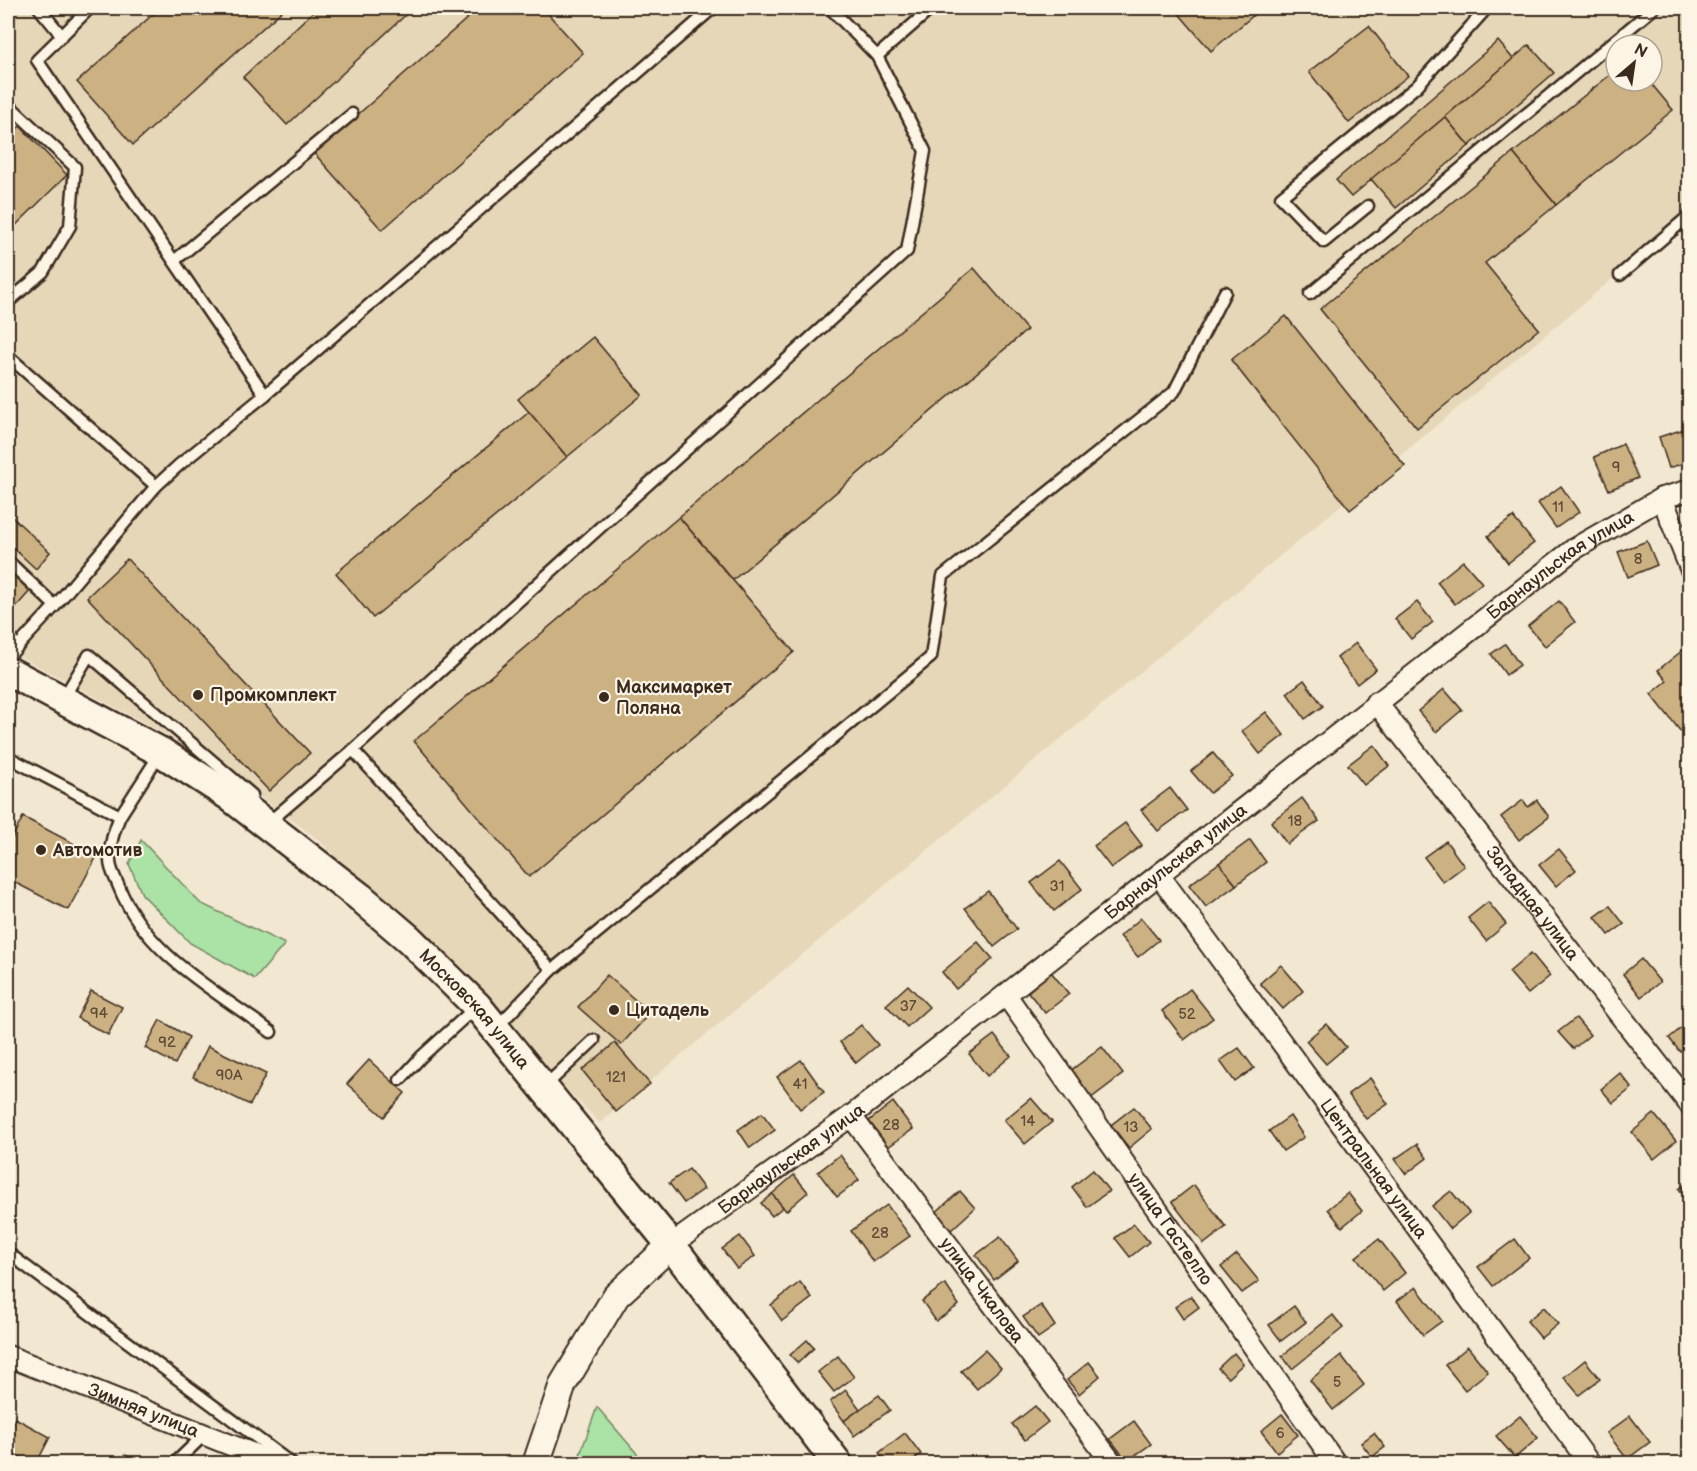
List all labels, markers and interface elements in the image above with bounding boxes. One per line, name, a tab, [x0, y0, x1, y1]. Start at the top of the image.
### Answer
north arrow	[1604, 33, 1664, 93]
text: N	[1631, 40, 1650, 62]
house number: 9	[1612, 458, 1620, 477]
house number: 11	[1552, 498, 1564, 517]
street label: Барнаульская улица	[1483, 506, 1638, 624]
house number: 8	[1634, 550, 1643, 569]
place label: Максимаркет Поляна	[616, 677, 732, 719]
place label: Промкомплект	[210, 685, 337, 706]
marker: Промкомплект	[191, 688, 205, 702]
marker: Максимаркет Поляна	[597, 690, 611, 704]
street label: Барнаульская улица	[1101, 799, 1252, 924]
house number: 18	[1288, 812, 1303, 831]
place label: Автомотив	[52, 840, 142, 861]
street label: Западная улица	[1481, 842, 1583, 965]
marker: Автомотив	[34, 843, 48, 857]
house number: 31	[1049, 877, 1065, 896]
street label: Московская улица	[414, 945, 534, 1074]
house number: 37	[900, 997, 917, 1016]
place label: Цитадель	[626, 1000, 710, 1021]
marker: Цитадель	[607, 1003, 621, 1017]
house number: 94	[90, 1004, 108, 1023]
house number: 52	[1178, 1005, 1196, 1024]
house number: 92	[158, 1033, 176, 1052]
house number: 90А	[216, 1066, 243, 1085]
house number: 121	[606, 1068, 626, 1087]
house number: 41	[793, 1075, 807, 1094]
street label: Центральная улица	[1315, 1095, 1432, 1243]
street label: Барнаульская улица	[714, 1099, 869, 1219]
house number: 14	[1021, 1112, 1035, 1131]
house number: 28	[882, 1116, 900, 1135]
house number: 13	[1123, 1118, 1139, 1137]
street label: улица Гастелло	[1123, 1169, 1217, 1289]
house number: 28	[871, 1224, 889, 1243]
street label: улица Чкалова	[935, 1234, 1028, 1348]
house number: 5	[1333, 1373, 1341, 1392]
street label: Зимняя улица	[85, 1379, 202, 1442]
house number: 6	[1275, 1424, 1285, 1443]

